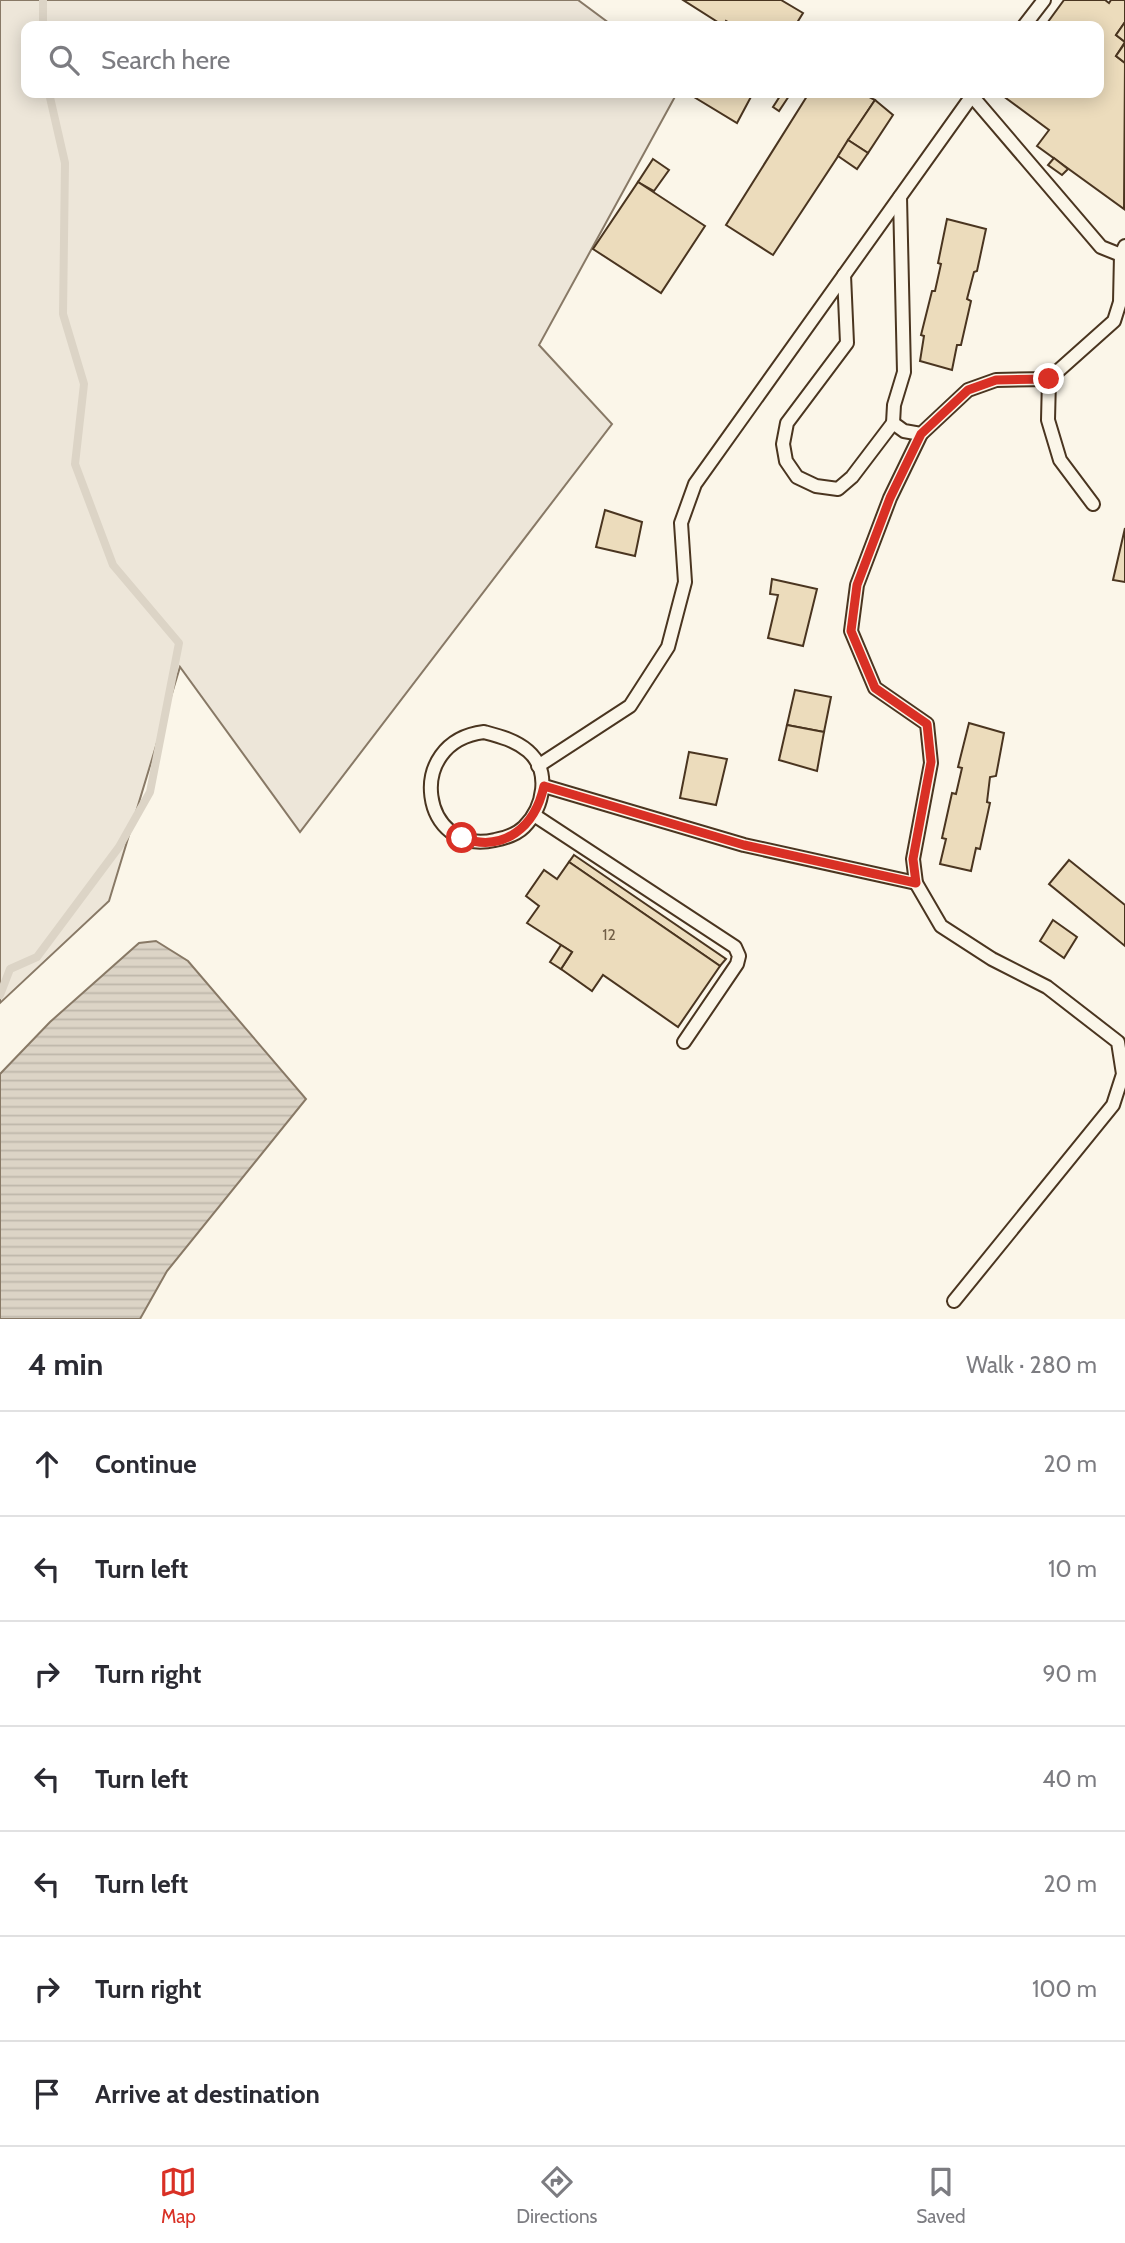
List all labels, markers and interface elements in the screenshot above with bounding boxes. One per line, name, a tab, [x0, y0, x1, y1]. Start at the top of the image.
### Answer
search box	[21, 21, 1104, 98]
icon: search	[45, 41, 83, 79]
text: Search here	[101, 44, 230, 76]
route end	[1033, 363, 1064, 394]
route start	[446, 822, 477, 853]
house number: 12	[602, 925, 616, 944]
text: 4 min	[28, 1346, 103, 1383]
text: Walk · 280 m	[966, 1351, 1097, 1379]
icon: ahead	[28, 1445, 66, 1483]
text: Continue	[95, 1448, 197, 1480]
text: 20 m	[1044, 1450, 1097, 1478]
icon: left	[28, 1550, 66, 1588]
text: Turn left	[95, 1553, 188, 1585]
text: 10 m	[1048, 1555, 1097, 1583]
icon: right	[28, 1655, 66, 1693]
text: Turn right	[95, 1658, 201, 1690]
text: 90 m	[1043, 1660, 1097, 1688]
icon: left	[28, 1760, 66, 1798]
text: Turn left	[95, 1763, 188, 1795]
text: 40 m	[1042, 1765, 1097, 1793]
icon: left	[28, 1865, 66, 1903]
text: Turn left	[95, 1868, 188, 1900]
text: 20 m	[1044, 1870, 1097, 1898]
icon: right	[28, 1970, 66, 2008]
text: Turn right	[95, 1973, 201, 2005]
text: 100 m	[1032, 1975, 1097, 2003]
icon: arrive	[28, 2075, 66, 2113]
text: Arrive at destination	[95, 2078, 320, 2110]
tab: Map	[159, 2163, 197, 2228]
tab: Directions	[516, 2163, 597, 2228]
tab: Saved	[916, 2163, 966, 2228]

